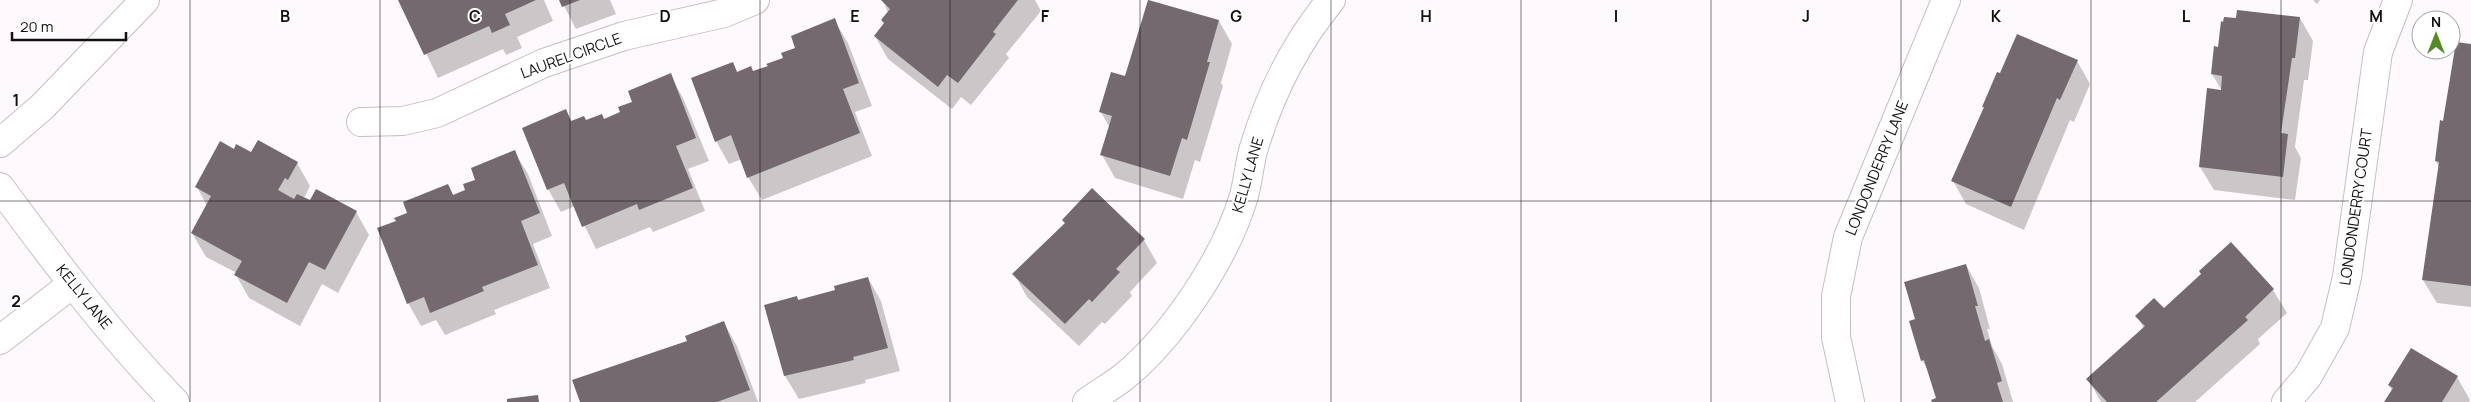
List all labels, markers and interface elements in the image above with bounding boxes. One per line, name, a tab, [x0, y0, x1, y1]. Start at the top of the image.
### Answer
text: B	[280, 5, 290, 27]
text: C	[469, 5, 481, 27]
text: D	[659, 5, 671, 27]
text: E	[850, 5, 860, 27]
text: F	[1041, 5, 1050, 27]
text: G	[1230, 5, 1242, 27]
text: H	[1420, 5, 1432, 27]
text: I	[1614, 5, 1618, 27]
text: J	[1802, 5, 1810, 27]
text: K	[1991, 5, 2002, 27]
text: L	[2182, 5, 2191, 27]
text: M	[2369, 5, 2383, 27]
scale bar	[12, 10, 126, 42]
north arrow	[2411, 10, 2461, 60]
text: N	[2431, 12, 2441, 31]
text: 20 m	[20, 16, 53, 37]
street label: LAUREL CIRCLE	[518, 28, 624, 83]
text: 1	[12, 89, 20, 111]
street label: LONDONDERRY LANE	[1840, 97, 1913, 238]
street label: LONDONDERRY COURT	[2334, 127, 2377, 287]
street label: KELLY LANE	[1227, 134, 1268, 215]
street label: KELLY LANE	[52, 260, 117, 334]
text: 2	[11, 290, 21, 312]

